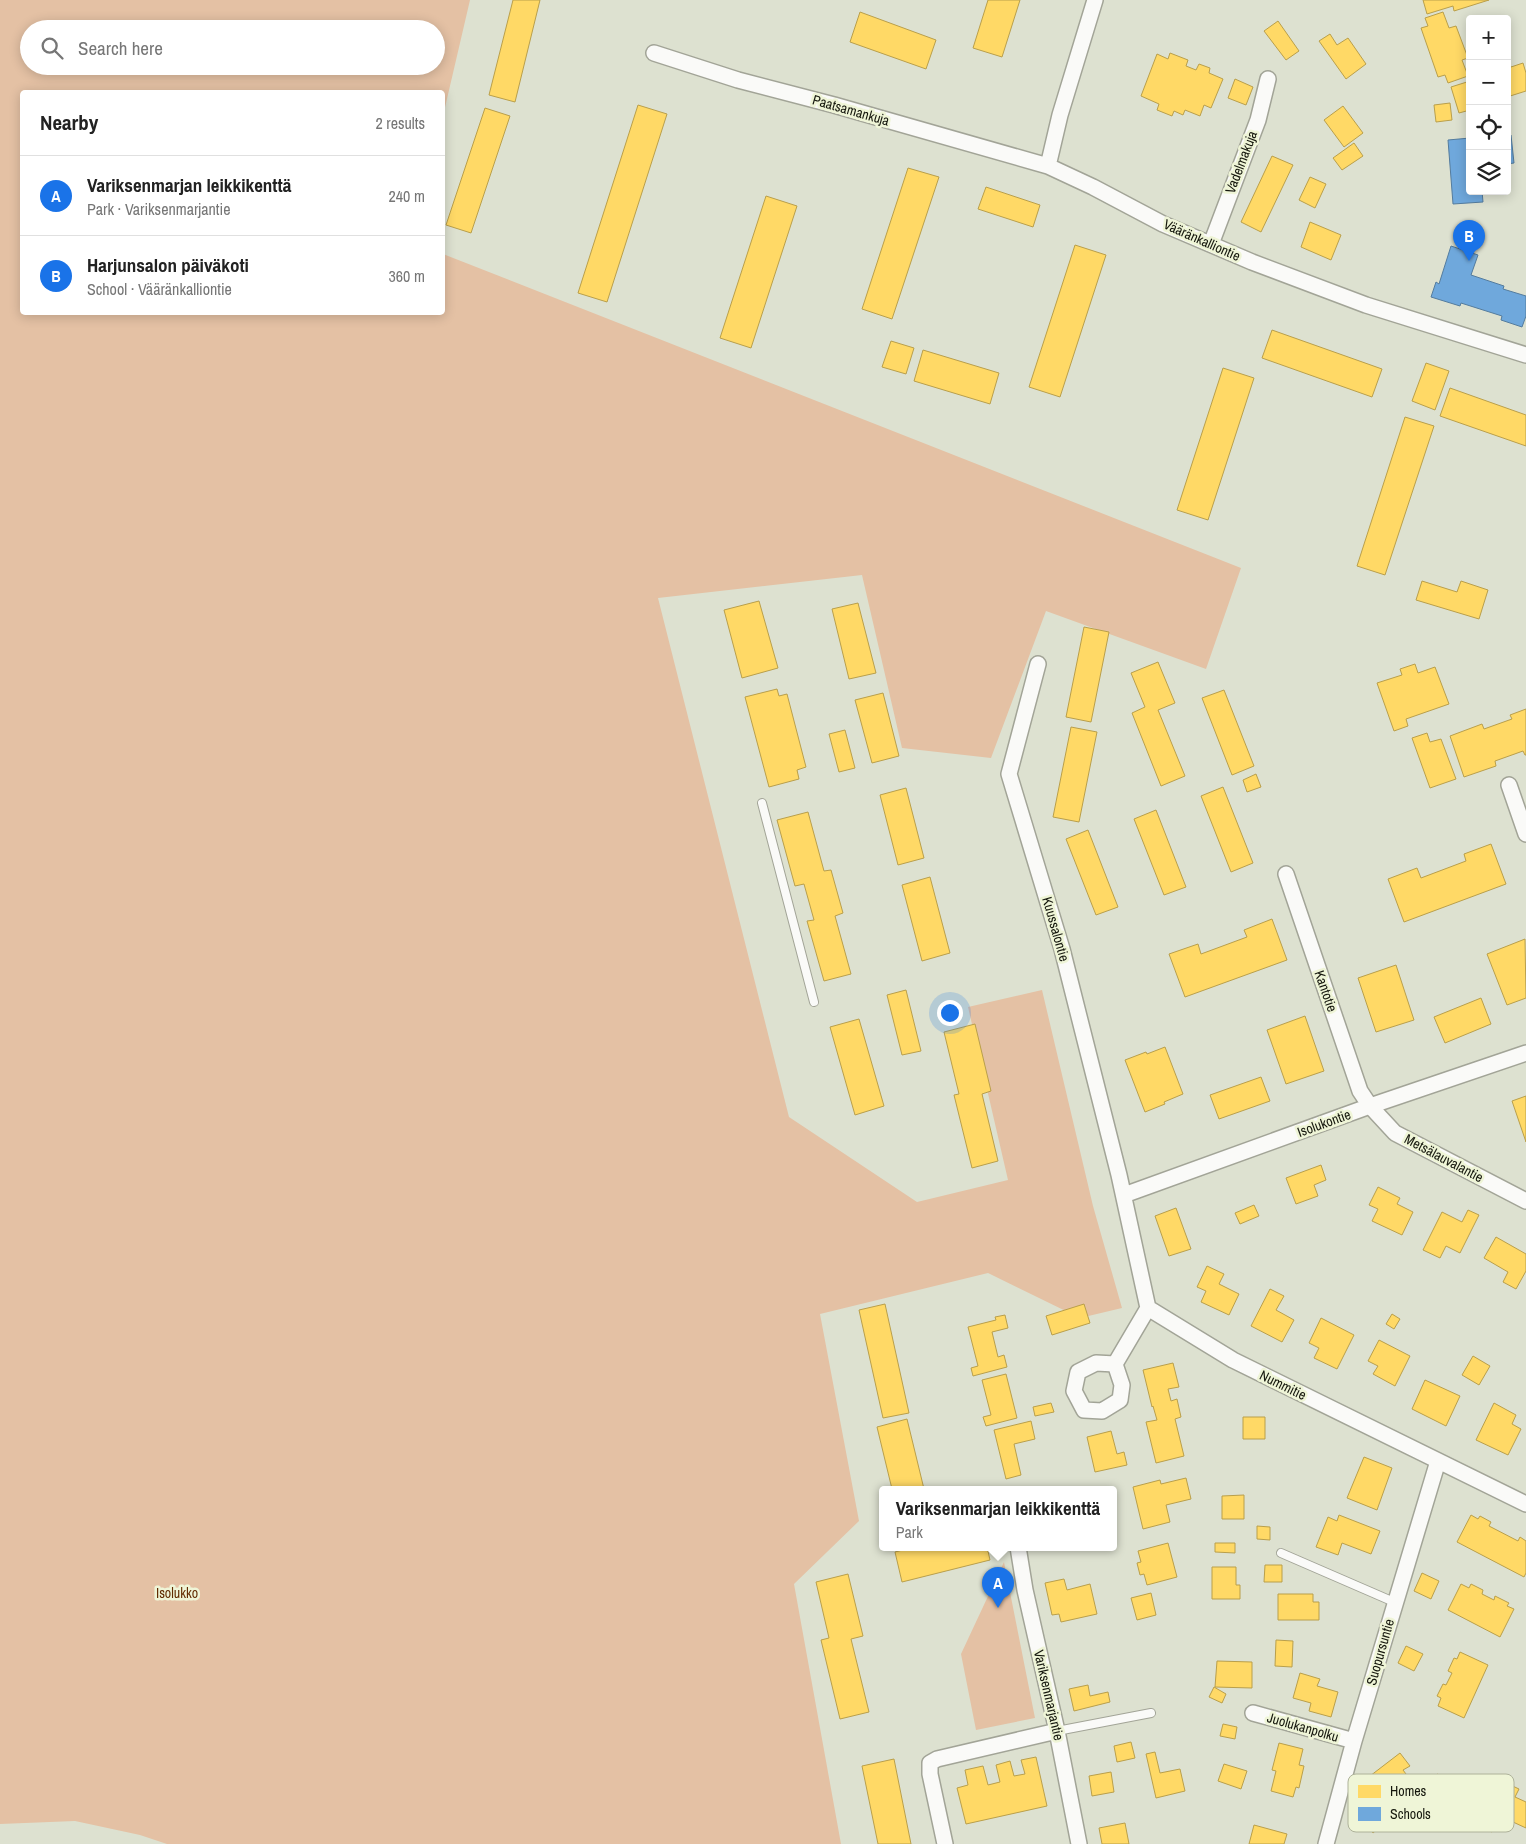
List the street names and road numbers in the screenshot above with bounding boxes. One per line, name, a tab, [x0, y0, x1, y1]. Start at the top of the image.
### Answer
street label: Paatsamankuja	[810, 90, 892, 130]
street label: Vadelmakuja	[1221, 128, 1261, 196]
street label: Vääränkalliontie	[1161, 215, 1243, 265]
street label: Kuussalontie	[1038, 895, 1074, 963]
street label: Kantotie	[1311, 968, 1341, 1014]
street label: Isolukontie	[1295, 1105, 1353, 1141]
street label: Metsälauvalantie	[1401, 1130, 1487, 1186]
street label: Nummitie	[1257, 1366, 1309, 1404]
street label: Suopursuntie	[1362, 1617, 1398, 1687]
street label: Variksenmarjantie	[1030, 1648, 1068, 1742]
street label: Juolukanpolku	[1265, 1708, 1341, 1746]

